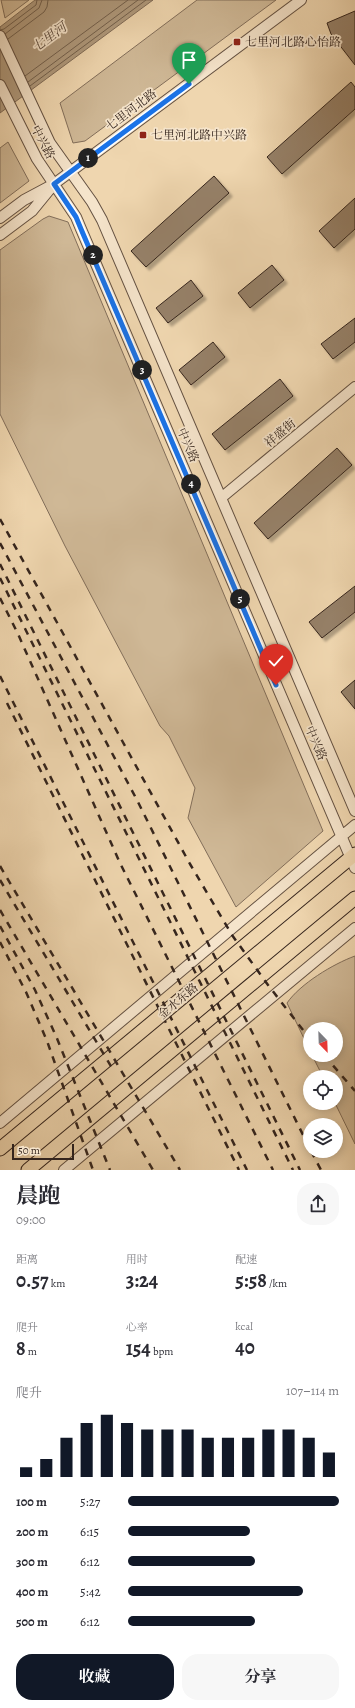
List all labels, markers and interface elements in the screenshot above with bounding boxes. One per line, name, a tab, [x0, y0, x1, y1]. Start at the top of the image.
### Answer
water label: 七里河	[28, 17, 71, 56]
place label: 七里河北路心怡路	[245, 34, 341, 50]
marker: 七里河北路心怡路	[232, 37, 242, 47]
pin	[172, 43, 206, 84]
icon: arrive	[178, 49, 200, 71]
street label: 七里河北路	[102, 86, 160, 134]
street label: 中兴路	[27, 122, 59, 162]
place label: 七里河北路中兴路	[151, 127, 247, 143]
marker: 七里河北路中兴路	[138, 130, 148, 140]
pin: 1	[78, 148, 98, 168]
text: 1	[86, 150, 90, 165]
pin: 2	[83, 245, 103, 265]
text: 2	[90, 247, 96, 262]
pin: 3	[132, 360, 152, 380]
text: 3	[140, 362, 144, 377]
street label: 祥盛街	[261, 415, 300, 451]
street label: 中兴路	[174, 425, 202, 465]
pin: 4	[181, 474, 201, 494]
text: 4	[188, 476, 194, 491]
pin: 5	[230, 589, 250, 609]
text: 5	[238, 591, 242, 606]
pin	[259, 644, 293, 685]
icon: check	[265, 650, 287, 672]
street label: 中兴路	[302, 723, 330, 763]
street label: 金水东路	[154, 979, 202, 1023]
north arrow	[303, 1022, 343, 1062]
map controls	[303, 1022, 343, 1158]
button: locate	[303, 1070, 343, 1110]
button: layers	[303, 1118, 343, 1158]
scale bar	[12, 1142, 74, 1161]
text: 50 m	[18, 1143, 40, 1158]
text: 晨跑	[16, 1181, 60, 1211]
button: share	[297, 1183, 339, 1225]
text: 09:00	[16, 1211, 46, 1228]
text: 距离	[16, 1252, 38, 1267]
text: 用时	[126, 1252, 148, 1267]
text: 配速	[235, 1252, 257, 1267]
text: 0.57	[16, 1267, 49, 1294]
text: 3:24	[126, 1267, 158, 1294]
text: 5:58	[235, 1267, 267, 1294]
text: km	[49, 1276, 65, 1291]
text: /km	[267, 1276, 287, 1291]
text: kcal	[235, 1319, 253, 1334]
text: 爬升	[16, 1320, 38, 1335]
text: 心率	[126, 1320, 148, 1335]
text: 40	[235, 1334, 255, 1361]
text: 8	[16, 1335, 26, 1362]
text: 154	[126, 1335, 151, 1362]
text: m	[26, 1344, 37, 1359]
text: bpm	[151, 1344, 174, 1359]
text: 107–114 m	[286, 1382, 339, 1399]
text: 爬升	[16, 1384, 42, 1401]
text: 100 m	[16, 1493, 47, 1510]
text: 5:27	[80, 1493, 100, 1510]
text: 200 m	[16, 1523, 49, 1540]
text: 6:15	[80, 1523, 99, 1540]
text: 300 m	[16, 1553, 48, 1570]
text: 6:12	[80, 1553, 100, 1570]
text: 400 m	[16, 1583, 48, 1600]
text: 5:42	[80, 1583, 101, 1600]
text: 500 m	[16, 1613, 48, 1630]
text: 6:12	[80, 1613, 100, 1630]
button: 收藏	[16, 1654, 174, 1700]
button: 分享	[182, 1654, 339, 1700]

